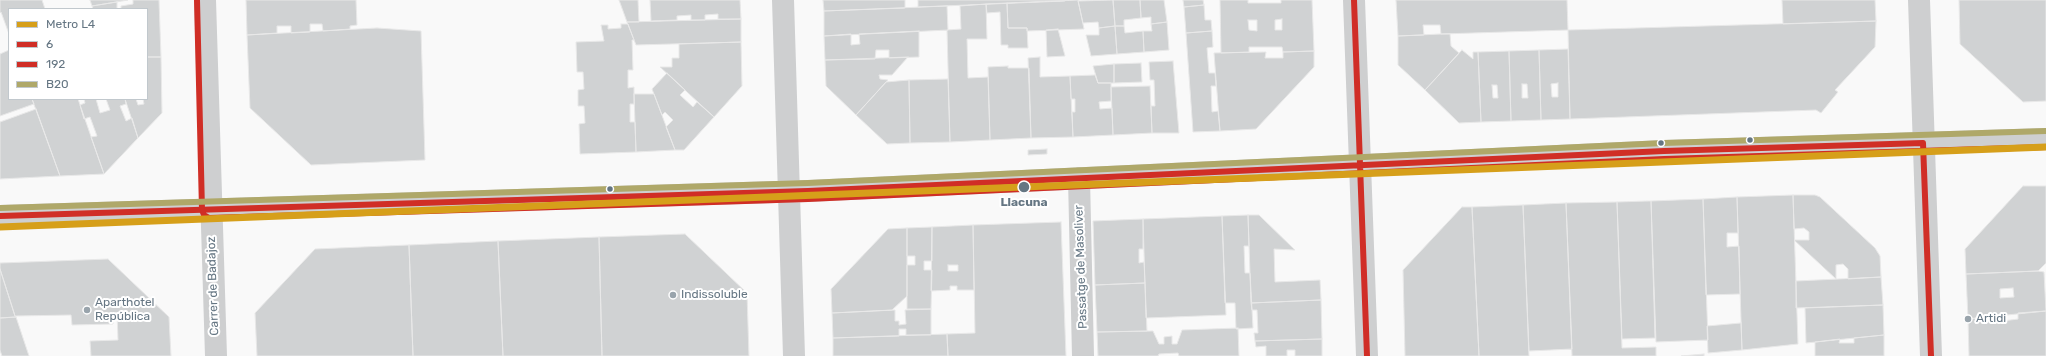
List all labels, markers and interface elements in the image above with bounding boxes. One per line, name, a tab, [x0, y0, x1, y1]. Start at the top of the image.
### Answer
legend	[8, 8, 148, 100]
text: Metro L4	[46, 17, 95, 31]
text: 6	[46, 37, 53, 51]
text: 192	[46, 57, 65, 71]
text: B20	[46, 77, 69, 91]
unlabelled marker	[1745, 135, 1755, 145]
unlabelled marker	[1656, 138, 1666, 148]
marker: Llacuna	[1017, 180, 1031, 194]
unlabelled marker	[605, 184, 615, 194]
place label: Llacuna	[1000, 196, 1048, 210]
street label: Passatge de Masoliver	[1072, 205, 1090, 329]
street label: Carrer de Badajoz	[204, 236, 222, 336]
place label: Indissoluble	[681, 288, 748, 302]
marker: Indissoluble	[668, 290, 678, 300]
place label: Aparthotel República	[95, 296, 155, 324]
marker: Aparthotel República	[82, 305, 92, 315]
place label: Artidi	[1976, 312, 2006, 326]
marker: Artidi	[1963, 314, 1973, 324]

